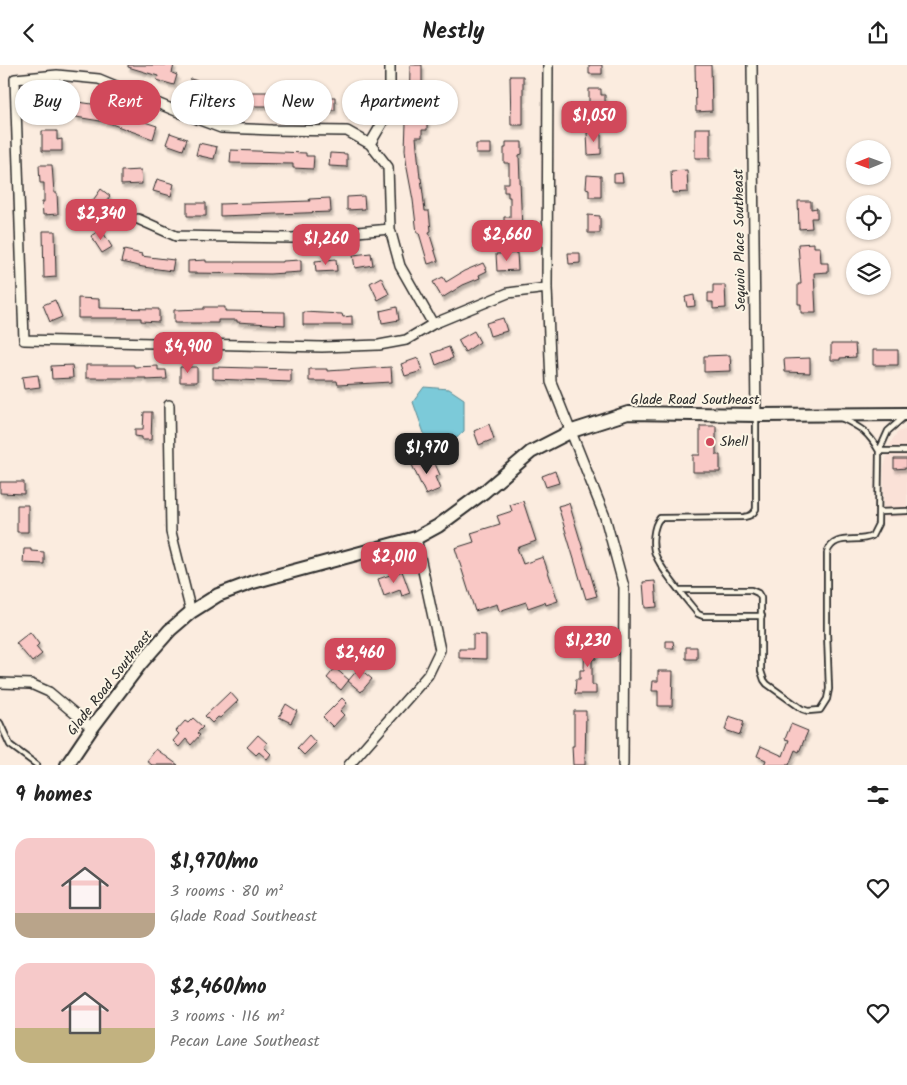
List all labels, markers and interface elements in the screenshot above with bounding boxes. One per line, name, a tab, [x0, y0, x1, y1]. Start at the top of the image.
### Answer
text: Nestly	[422, 15, 485, 50]
icon: back	[15, 19, 43, 47]
icon: share	[864, 19, 892, 47]
chip: Buy	[15, 80, 80, 125]
chip: Rent	[90, 80, 161, 125]
chip: Filters	[171, 80, 254, 125]
chip: New	[264, 80, 332, 125]
chip: Apartment	[342, 80, 458, 125]
pin: $1,050	[553, 101, 635, 143]
text: $1,050	[572, 104, 616, 129]
north arrow	[846, 140, 891, 185]
map controls	[846, 140, 891, 295]
street label: Sequoio Place Southeast	[728, 168, 752, 311]
button: locate	[846, 195, 891, 240]
pin: $2,340	[60, 199, 142, 241]
text: $2,340	[77, 202, 125, 227]
pin: $2,660	[466, 219, 548, 262]
pin: $1,260	[285, 223, 367, 266]
text: $2,660	[483, 223, 531, 248]
text: $1,260	[304, 227, 348, 252]
button: layers	[846, 250, 891, 295]
pin: $4,900	[147, 331, 229, 374]
text: $4,900	[165, 335, 211, 360]
street label: Glade Road Southeast	[631, 389, 760, 411]
place label: Shell	[720, 431, 749, 453]
pin: $1,970	[386, 433, 468, 475]
text: $1,970	[406, 436, 448, 461]
marker: Shell	[704, 436, 716, 448]
pin: $2,010	[353, 541, 435, 584]
text: $2,010	[372, 545, 416, 570]
street label: Glade Road Southeast	[62, 625, 159, 741]
pin: $1,230	[547, 625, 629, 668]
text: $1,230	[566, 629, 610, 654]
pin: $2,460	[319, 637, 401, 680]
text: $2,460	[336, 641, 384, 666]
text: 9 homes	[15, 779, 92, 812]
icon: filters	[864, 781, 892, 809]
text: $1,970/mo	[170, 846, 258, 879]
icon: home	[55, 858, 115, 918]
icon: heart	[864, 874, 892, 902]
text: 3 rooms · 80 m²	[170, 879, 283, 904]
text: Glade Road Southeast	[170, 904, 317, 929]
text: $2,460/mo	[170, 971, 266, 1004]
icon: home	[55, 983, 115, 1043]
icon: heart	[864, 999, 892, 1027]
text: 3 rooms · 116 m²	[170, 1004, 285, 1029]
text: Pecan Lane Southeast	[170, 1029, 320, 1054]

